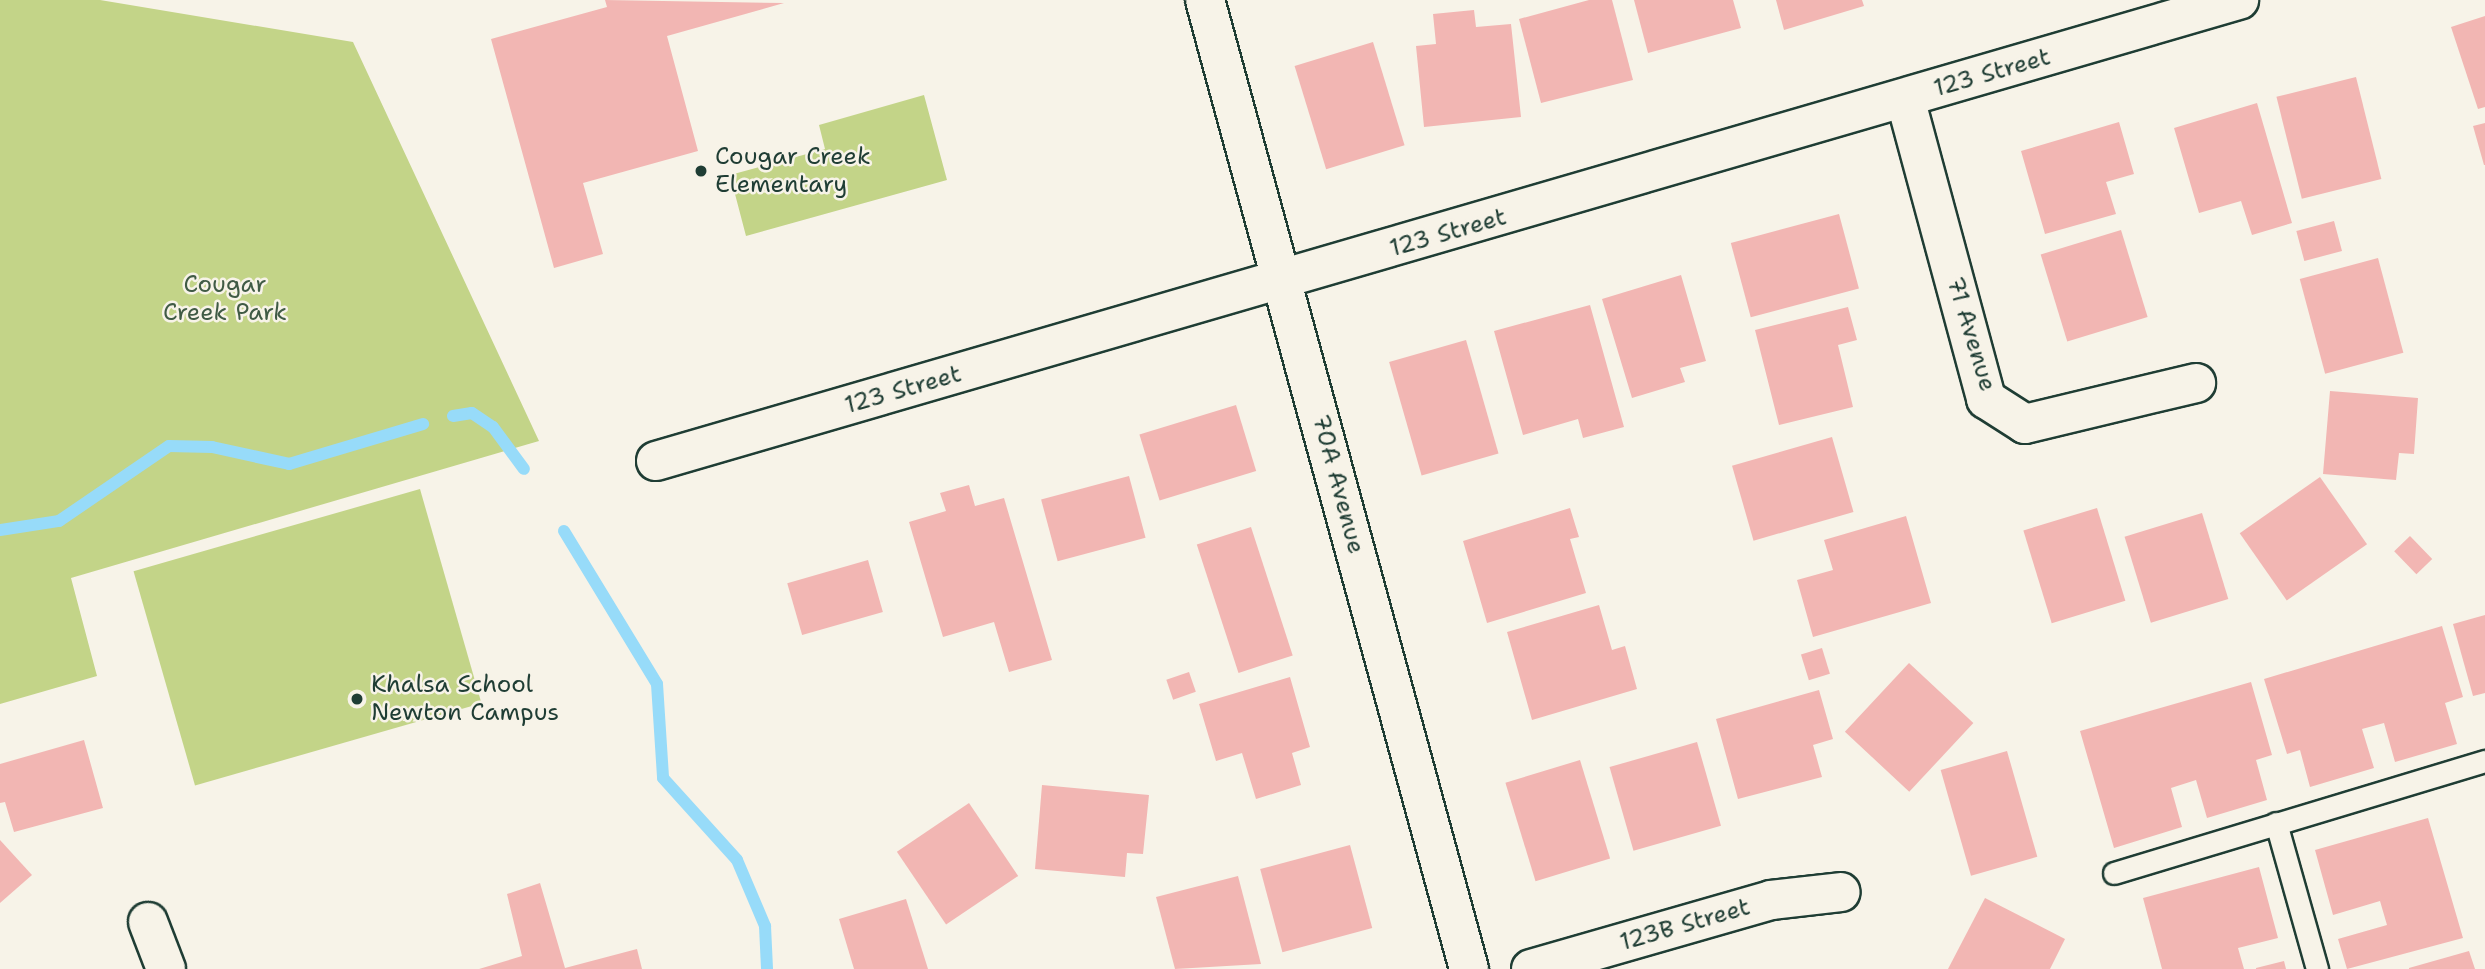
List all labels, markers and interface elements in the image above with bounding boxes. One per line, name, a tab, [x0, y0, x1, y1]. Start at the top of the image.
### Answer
street label: 123 Street	[1930, 43, 2054, 103]
place label: Cougar Creek Elementary	[715, 143, 871, 199]
marker: Cougar Creek Elementary	[693, 163, 709, 179]
street label: 123 Street	[1386, 203, 1510, 263]
park label: Cougar Creek Park	[163, 271, 287, 327]
street label: 71 Avenue	[1940, 273, 2002, 395]
street label: 123 Street	[841, 360, 965, 420]
street label: 70A Avenue	[1306, 411, 1370, 557]
place label: Khalsa School Newton Campus	[371, 671, 559, 727]
marker: Khalsa School Newton Campus	[349, 691, 365, 707]
street label: 123B Street	[1617, 893, 1753, 957]

